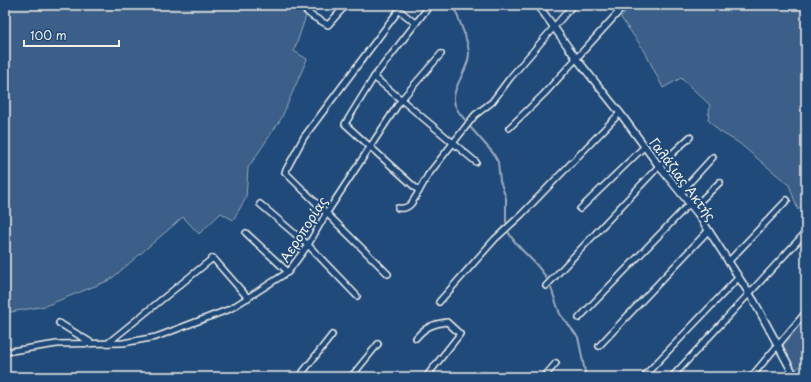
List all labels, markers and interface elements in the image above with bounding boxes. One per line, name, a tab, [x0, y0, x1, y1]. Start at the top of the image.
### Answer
scale bar	[24, 22, 119, 48]
text: 100 m	[30, 26, 67, 44]
street label: Γαλάζιας Ακτής	[645, 133, 721, 225]
street label: Αεροπορίας	[275, 192, 332, 266]

